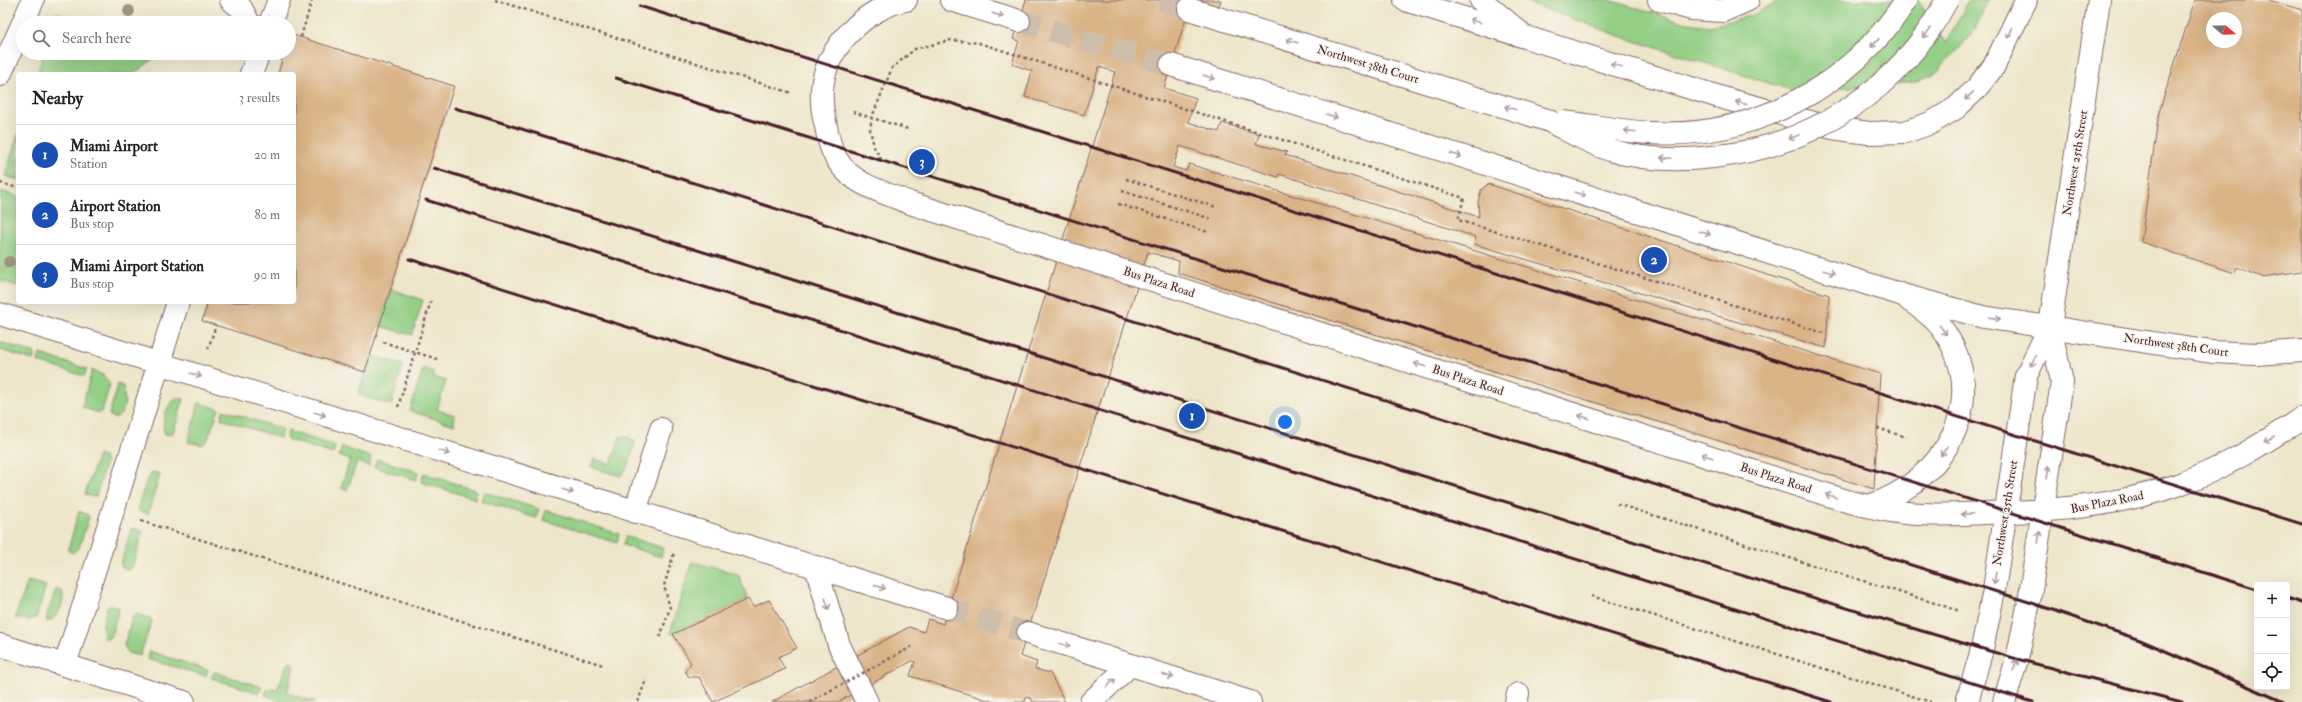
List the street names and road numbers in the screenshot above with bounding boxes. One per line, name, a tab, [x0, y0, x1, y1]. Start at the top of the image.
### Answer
street label: Northwest 38th Court	[1315, 42, 1421, 87]
street label: Northwest 25th Street	[2060, 109, 2091, 217]
street label: Bus Plaza Road	[1121, 264, 1196, 301]
street label: Northwest 38th Court	[2123, 331, 2229, 360]
street label: Bus Plaza Road	[1430, 362, 1505, 399]
street label: Northwest 25th Street	[1990, 459, 2021, 567]
street label: Bus Plaza Road	[1738, 460, 1813, 497]
street label: Bus Plaza Road	[2069, 488, 2145, 517]

